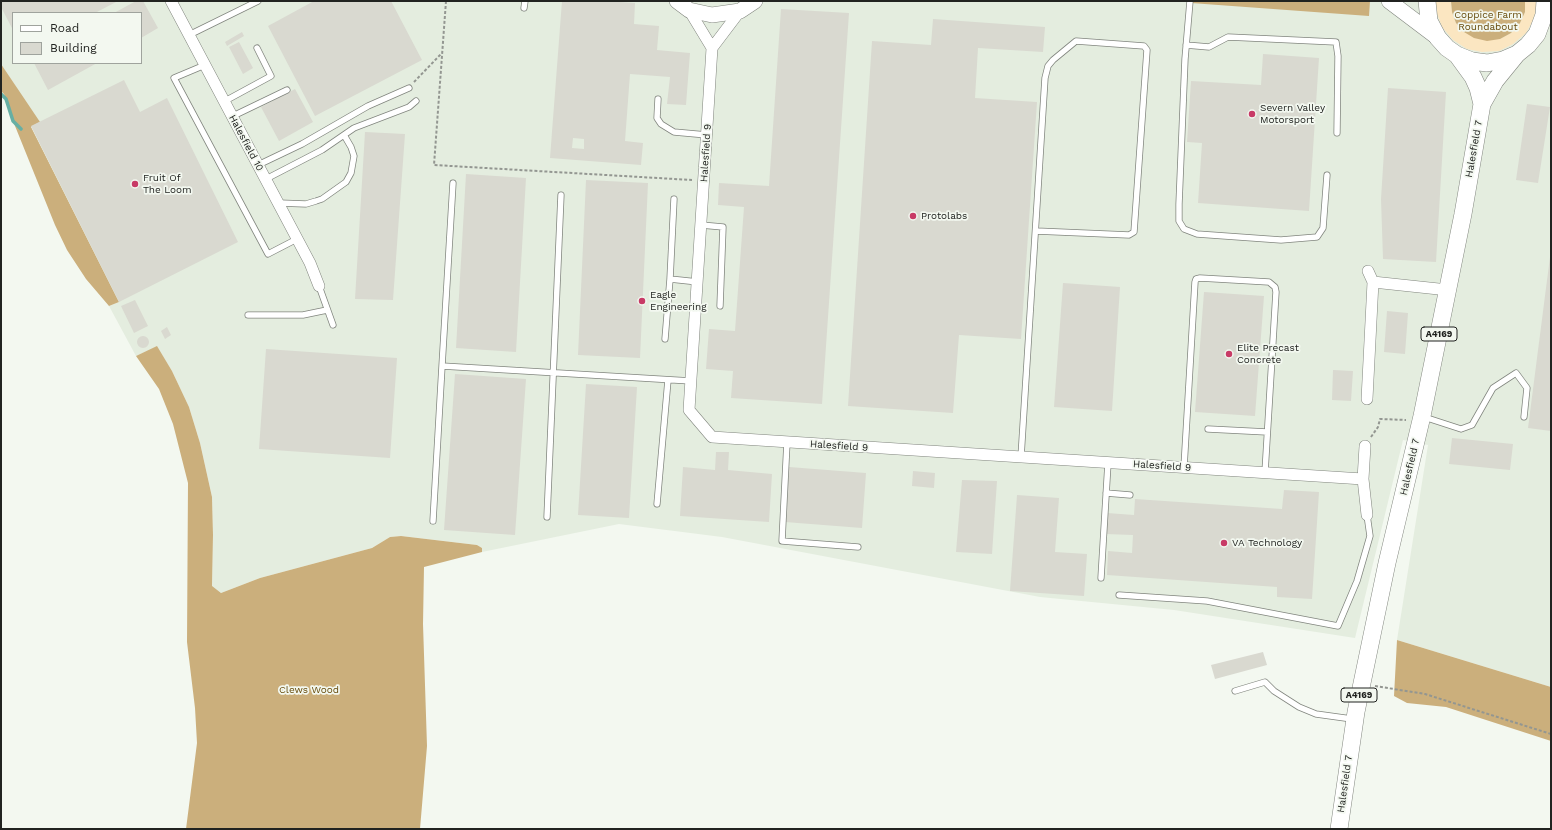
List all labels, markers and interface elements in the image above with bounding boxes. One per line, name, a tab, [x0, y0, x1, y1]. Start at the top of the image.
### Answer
park label: Coppice Farm Roundabout	[1454, 9, 1522, 32]
legend	[12, 12, 142, 64]
text: Road	[50, 21, 79, 35]
text: Building	[50, 41, 97, 55]
place label: Severn Valley Motorsport	[1260, 102, 1325, 126]
marker: Severn Valley Motorsport	[1247, 109, 1257, 119]
street label: Halesfield 10	[226, 113, 266, 173]
street label: Halesfield 7	[1463, 120, 1485, 178]
street label: Halesfield 9	[698, 123, 714, 183]
place label: Fruit Of The Loom	[143, 172, 192, 196]
marker: Fruit Of The Loom	[130, 179, 140, 189]
place label: Protolabs	[921, 210, 967, 222]
marker: Protolabs	[908, 211, 918, 221]
place label: Eagle Engineering	[650, 289, 707, 312]
marker: Eagle Engineering	[637, 296, 647, 306]
road number: A4169	[1421, 327, 1457, 341]
place label: Elite Precast Concrete	[1237, 342, 1299, 366]
marker: Elite Precast Concrete	[1224, 349, 1234, 359]
street label: Halesfield 9	[809, 438, 869, 454]
street label: Halesfield 7	[1398, 438, 1422, 496]
street label: Halesfield 9	[1132, 458, 1192, 474]
place label: VA Technology	[1232, 537, 1302, 549]
marker: VA Technology	[1219, 538, 1229, 548]
park label: Clews Wood	[279, 684, 339, 696]
road number: A4169	[1341, 688, 1377, 702]
street label: Halesfield 7	[1335, 755, 1355, 813]

